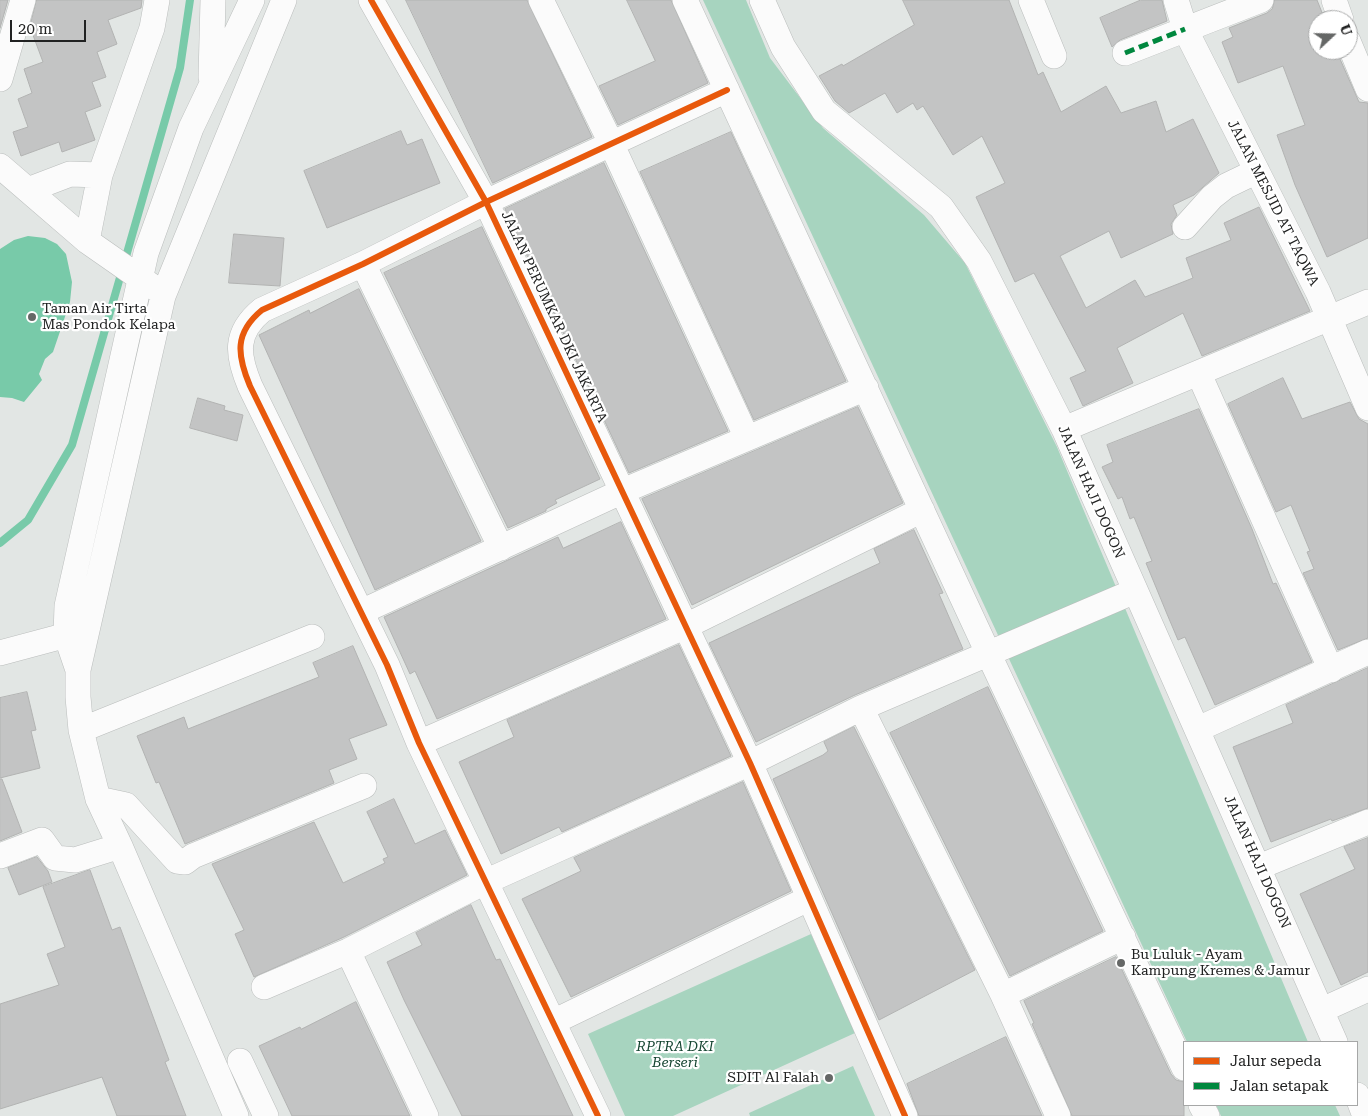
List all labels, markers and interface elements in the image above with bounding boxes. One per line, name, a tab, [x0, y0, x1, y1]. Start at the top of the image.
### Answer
scale bar	[12, 10, 89, 42]
north arrow	[1308, 10, 1358, 60]
text: 20 m	[18, 20, 52, 38]
text: U	[1337, 22, 1355, 38]
street label: JALAN MESJID AT TAQWA	[1224, 117, 1322, 289]
street label: JALAN PERUMKAR DKI JAKARTA	[497, 208, 611, 426]
place label: Taman Air Tirta Mas Pondok Kelapa	[42, 301, 175, 334]
marker: Taman Air Tirta Mas Pondok Kelapa	[26, 311, 38, 323]
street label: JALAN HAJI DOGON	[1054, 423, 1128, 561]
street label: JALAN HAJI DOGON	[1220, 793, 1294, 931]
place label: Bu Luluk - Ayam Kampung Kremes & Jamur	[1131, 947, 1310, 980]
marker: Bu Luluk - Ayam Kampung Kremes & Jamur	[1115, 957, 1127, 969]
park label: RPTRA DKI Berseri	[636, 1039, 714, 1072]
legend	[1183, 1041, 1358, 1106]
text: Jalur sepeda	[1230, 1052, 1321, 1070]
place label: SDIT Al Falah	[727, 1070, 819, 1086]
marker: SDIT Al Falah	[823, 1072, 835, 1084]
text: Jalan setapak	[1230, 1077, 1329, 1095]

